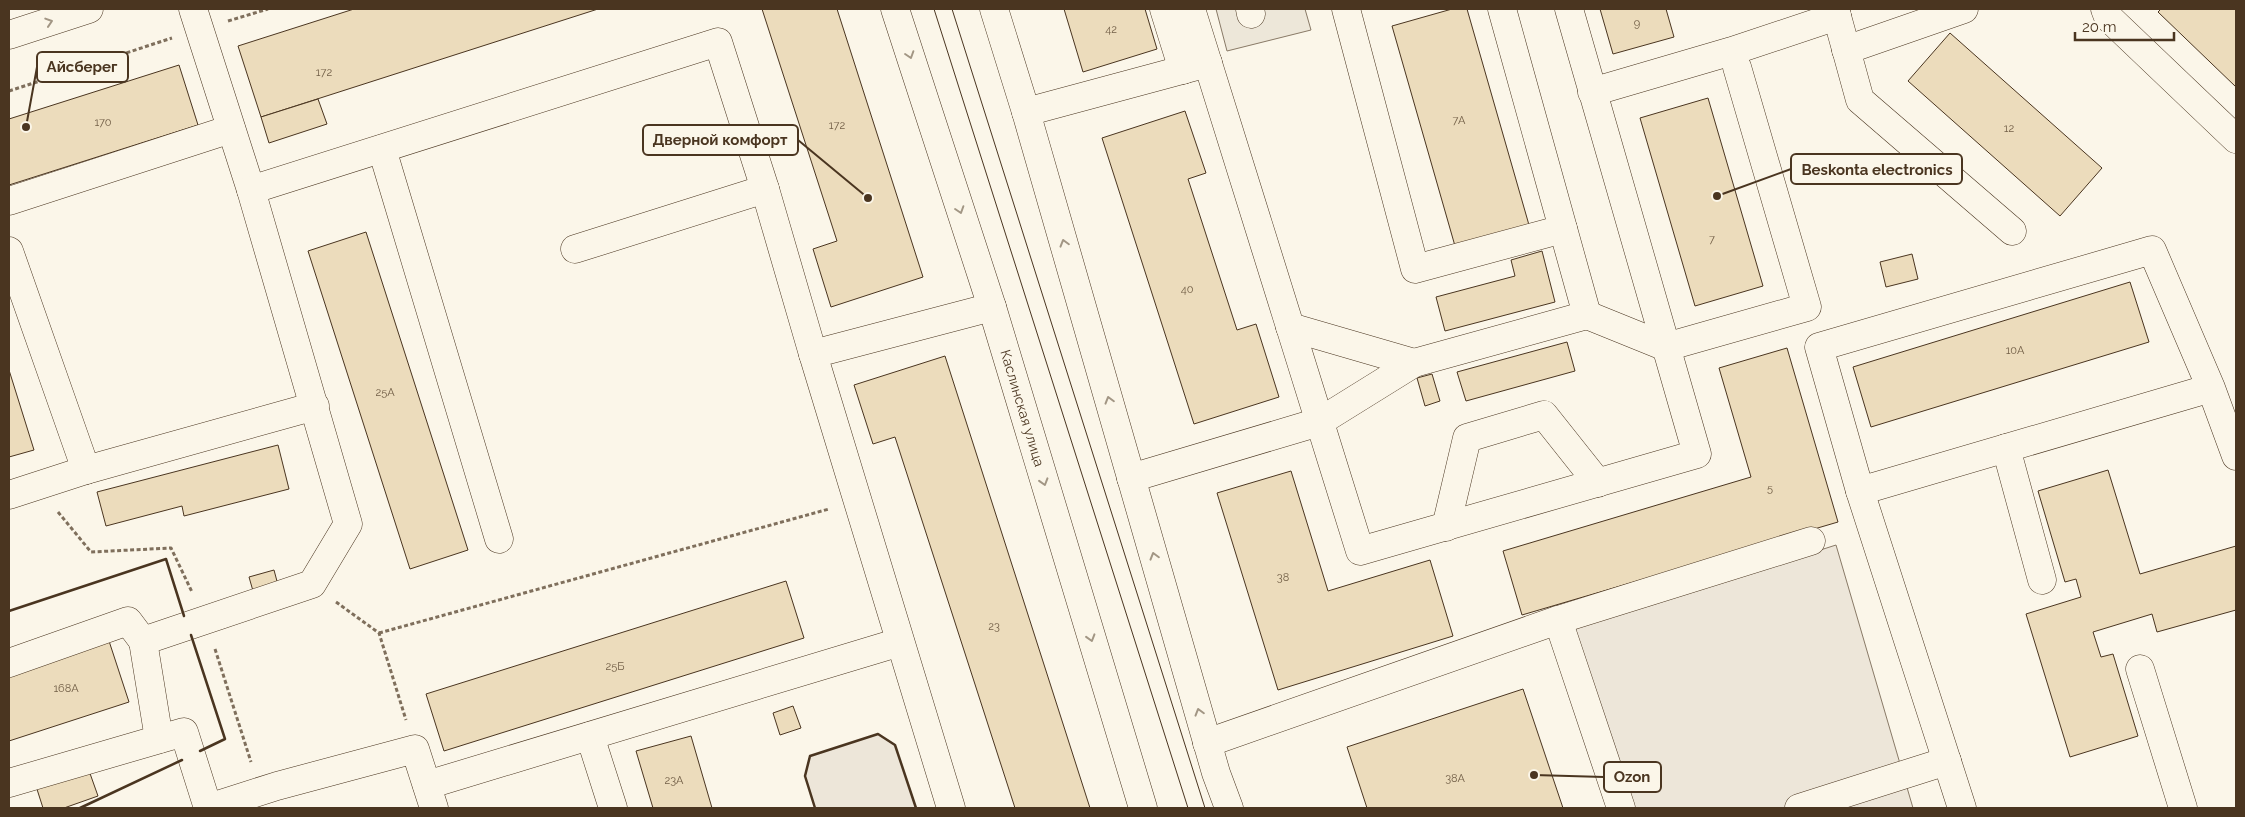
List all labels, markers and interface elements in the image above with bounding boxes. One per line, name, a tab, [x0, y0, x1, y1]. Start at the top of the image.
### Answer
scale bar	[2075, 10, 2174, 42]
house number: 9	[1634, 17, 1640, 30]
one-way arrow	[44, 18, 52, 28]
text: 20 m	[2082, 18, 2117, 36]
house number: 42	[1105, 23, 1117, 36]
one-way arrow	[904, 50, 914, 59]
callout: Айсберег	[37, 52, 128, 82]
text: Айсберег	[47, 58, 118, 76]
house number: 172	[316, 66, 332, 79]
house number: 7А	[1453, 114, 1466, 127]
house number: 170	[94, 116, 112, 129]
house number: 172	[829, 119, 845, 132]
house number: 12	[2004, 122, 2014, 135]
callout: Дверной комфорт	[643, 125, 798, 155]
text: Дверной комфорт	[652, 131, 788, 149]
callout: Beskonta electronics	[1791, 154, 1962, 184]
text: Beskonta electronics	[1801, 161, 1953, 179]
one-way arrow	[954, 205, 964, 213]
house number: 7	[1709, 233, 1715, 246]
one-way arrow	[1059, 239, 1070, 248]
house number: 40	[1181, 283, 1194, 296]
house number: 10А	[2006, 344, 2025, 357]
street label: Каслинская улица	[997, 348, 1048, 469]
house number: 25А	[375, 386, 395, 399]
one-way arrow	[1104, 396, 1114, 404]
one-way arrow	[1039, 477, 1049, 486]
house number: 5	[1767, 482, 1773, 495]
one-way arrow	[1149, 552, 1159, 560]
house number: 38	[1277, 571, 1289, 584]
house number: 23	[988, 620, 1000, 633]
one-way arrow	[1086, 633, 1096, 641]
house number: 25Б	[606, 660, 624, 673]
house number: 168А	[53, 682, 79, 695]
one-way arrow	[1194, 708, 1204, 717]
callout: Ozon	[1604, 762, 1661, 792]
text: Ozon	[1614, 768, 1650, 786]
house number: 38А	[1445, 772, 1465, 785]
house number: 23А	[664, 774, 684, 787]

